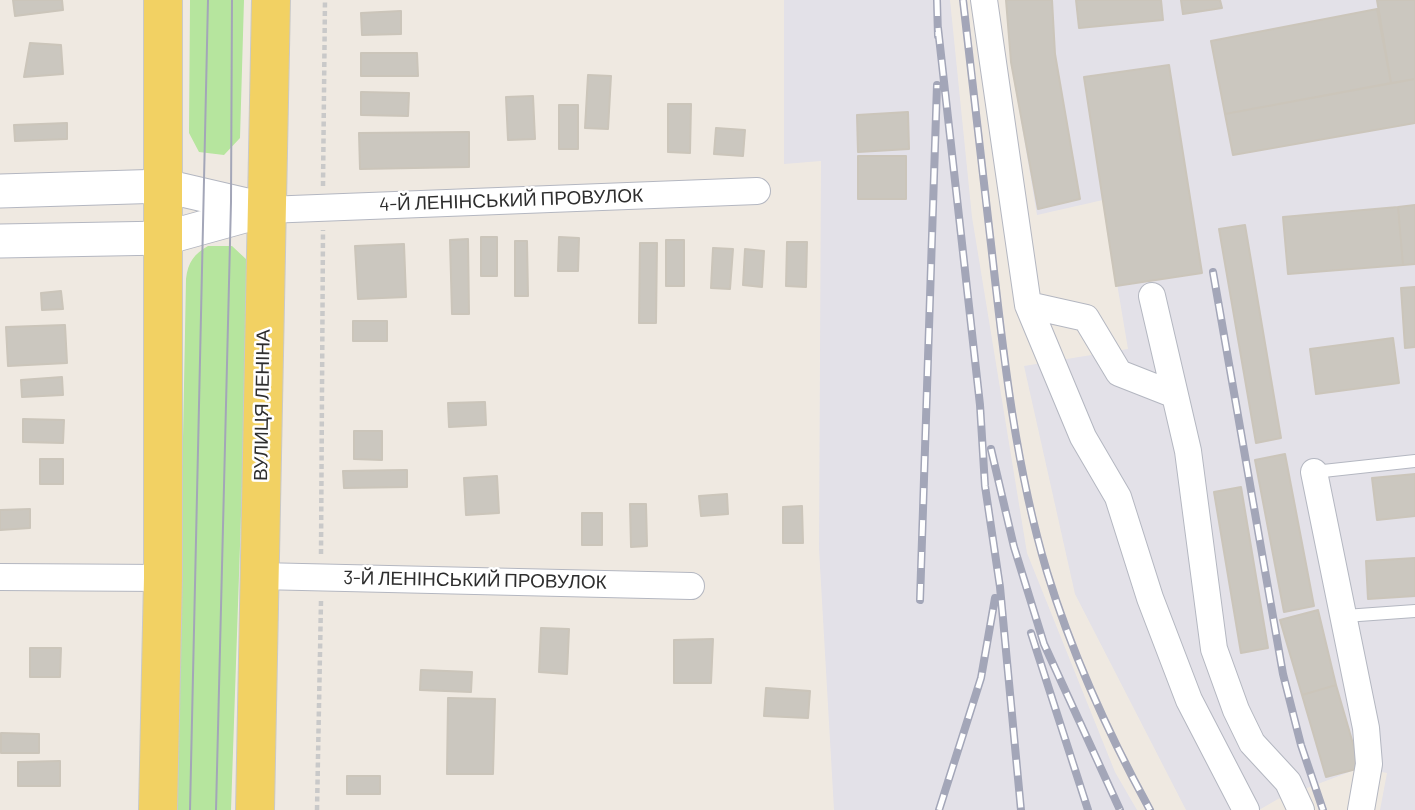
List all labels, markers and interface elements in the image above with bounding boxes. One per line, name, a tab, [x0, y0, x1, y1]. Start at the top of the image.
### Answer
street label: 4-Й ЛЕНІНСЬКИЙ ПРОВУЛОК	[379, 184, 643, 216]
street label: ВУЛИЦЯ ЛЕНІНА	[249, 329, 275, 481]
street label: 3-Й ЛЕНІНСЬКИЙ ПРОВУЛОК	[343, 566, 607, 594]

